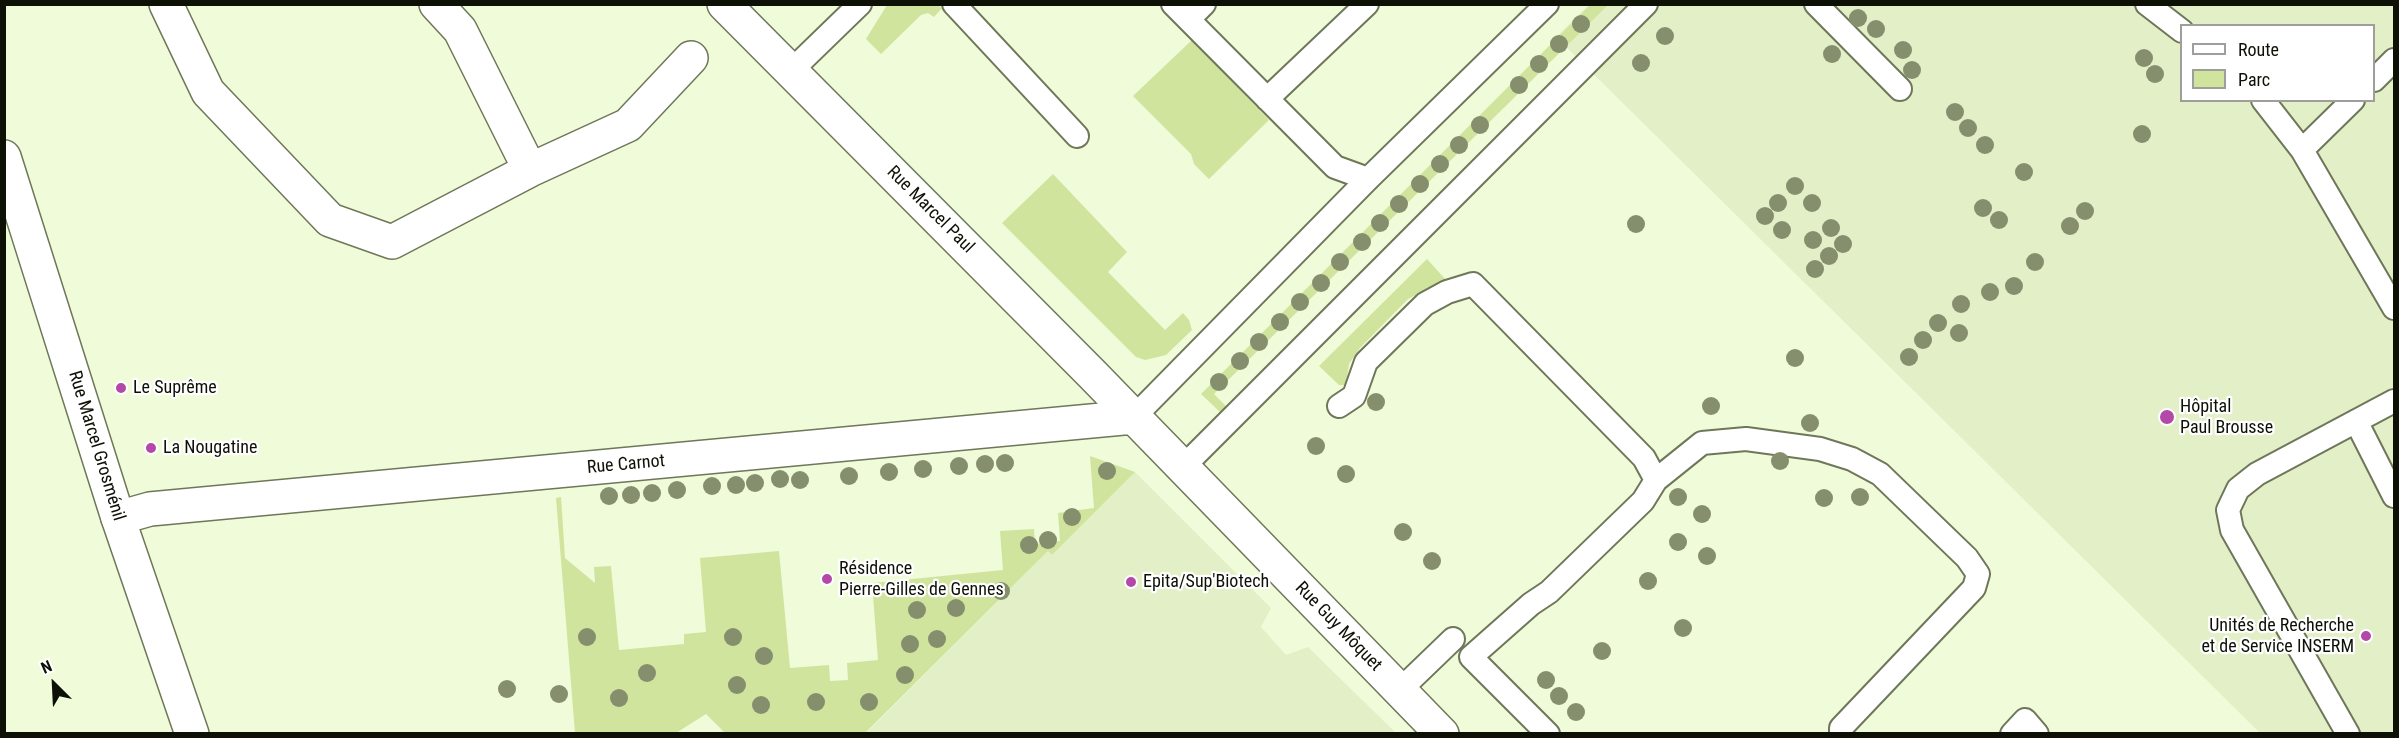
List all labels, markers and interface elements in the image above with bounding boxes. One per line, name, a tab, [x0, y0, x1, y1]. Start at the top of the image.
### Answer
legend	[2180, 24, 2375, 102]
text: Route	[2238, 39, 2279, 60]
text: Parc	[2238, 69, 2270, 90]
street label: Rue Marcel Paul	[882, 162, 978, 258]
street label: Rue Marcel Grosménil	[63, 368, 129, 524]
place label: Le Suprême	[133, 377, 217, 399]
marker: Le Suprême	[114, 381, 128, 395]
place label: Hôpital Paul Brousse	[2180, 396, 2273, 438]
marker: Hôpital Paul Brousse	[2158, 408, 2176, 426]
place label: La Nougatine	[163, 437, 257, 459]
marker: La Nougatine	[144, 441, 158, 455]
street label: Rue Carnot	[586, 451, 666, 479]
place label: Résidence Pierre-Gilles de Gennes	[839, 558, 1004, 600]
place label: Epita/Sup'Biotech	[1143, 571, 1269, 593]
marker: Résidence Pierre-Gilles de Gennes	[820, 572, 834, 586]
marker: Epita/Sup'Biotech	[1124, 575, 1138, 589]
street label: Rue Guy Môquet	[1290, 578, 1386, 676]
place label: Unités de Recherche et de Service INSERM	[2201, 615, 2354, 658]
marker: Unités de Recherche et de Service INSERM	[2359, 629, 2373, 643]
north arrow	[24, 654, 84, 714]
text: N	[38, 656, 55, 678]

